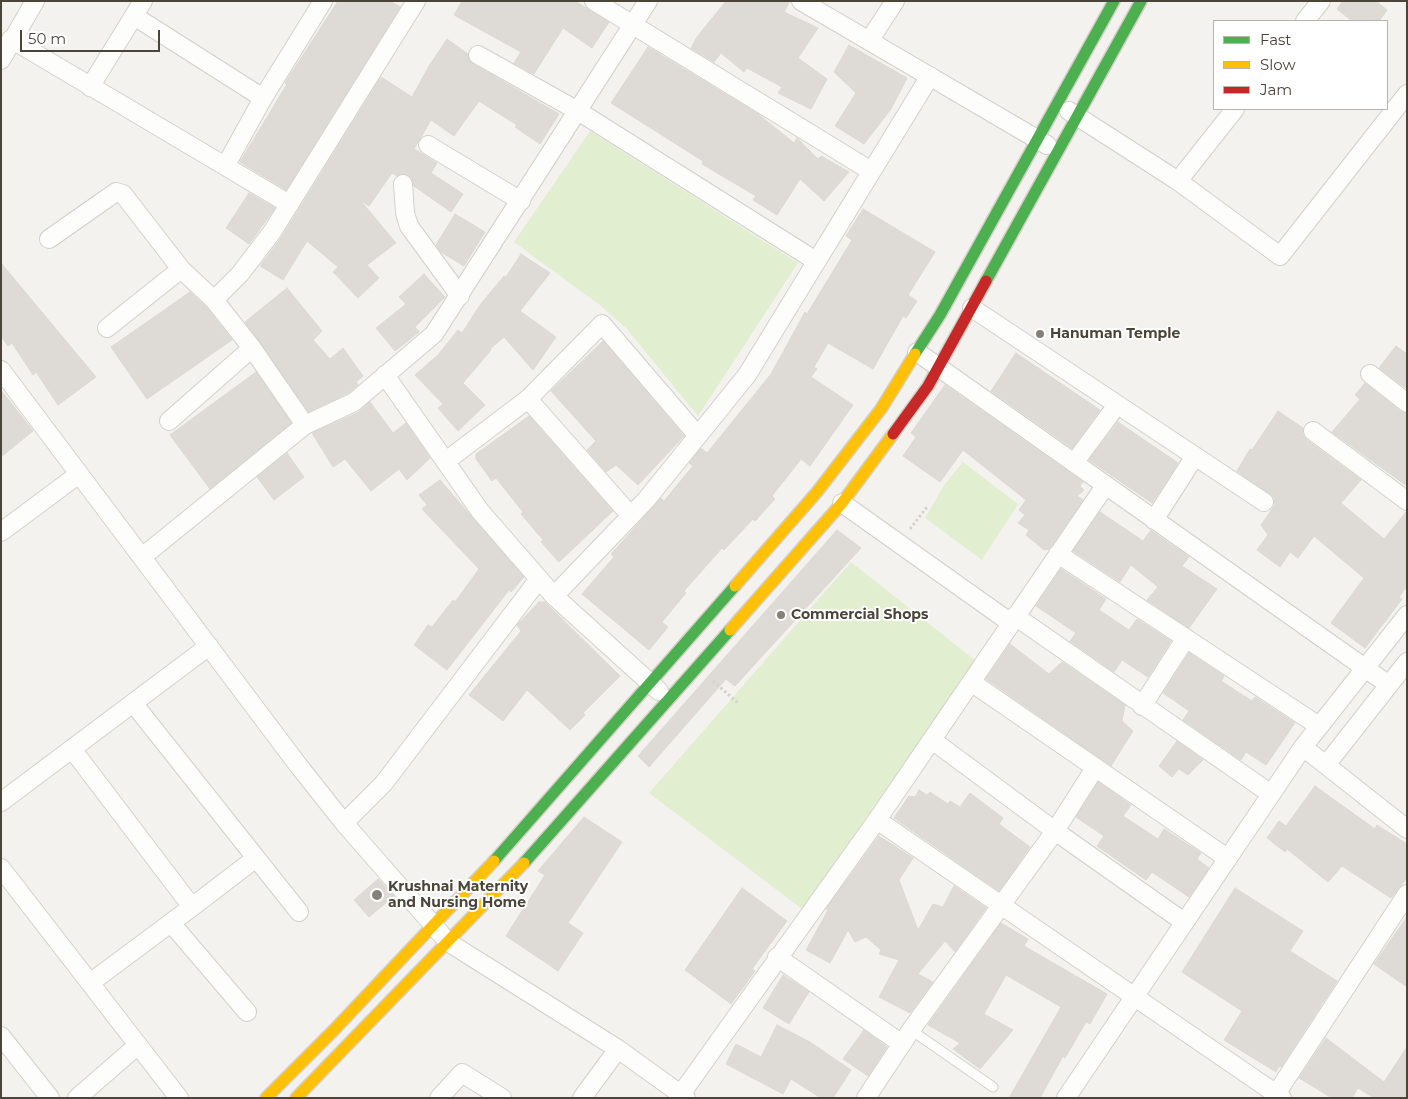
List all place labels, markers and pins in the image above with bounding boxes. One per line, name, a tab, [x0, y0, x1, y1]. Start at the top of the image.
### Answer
place label: Hanuman Temple	[1050, 326, 1180, 342]
marker: Hanuman Temple	[1034, 328, 1046, 340]
place label: Commercial Shops	[791, 607, 928, 623]
marker: Commercial Shops	[775, 609, 787, 621]
place label: Krushnai Maternity and Nursing Home	[388, 879, 528, 912]
marker: Krushnai Maternity and Nursing Home	[370, 888, 384, 902]

